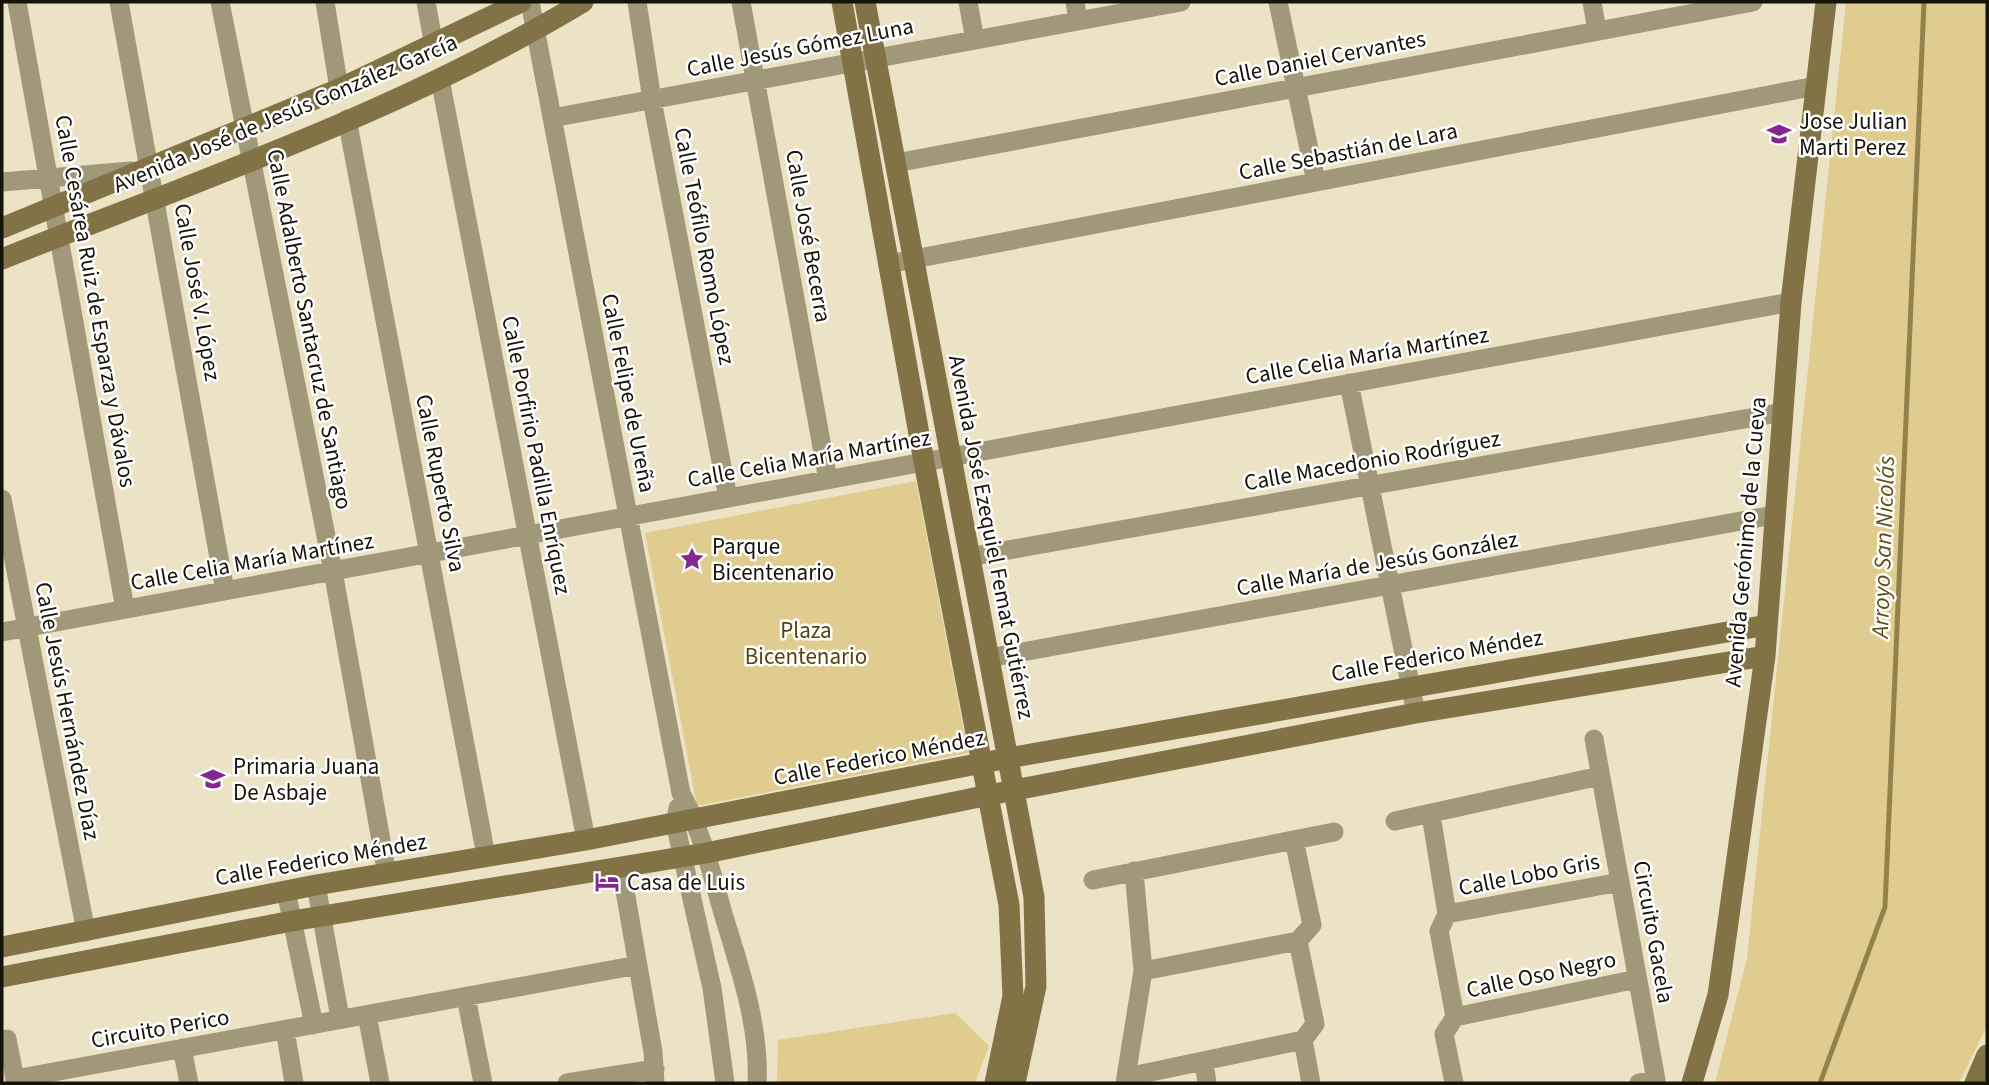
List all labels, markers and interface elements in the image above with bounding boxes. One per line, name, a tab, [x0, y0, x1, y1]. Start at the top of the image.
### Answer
street label: Calle Jesús Gómez Luna	[684, 9, 916, 86]
street label: Calle Daniel Cervantes	[1212, 22, 1428, 95]
street label: Avenida José de Jesús González García	[108, 26, 463, 201]
place label: Jose Julian Marti Perez	[1799, 105, 1907, 164]
street label: Calle Cesárea Ruiz de Esparza y Dávalos	[46, 112, 145, 490]
street label: Calle Sebastián de Lara	[1236, 114, 1460, 189]
school or university icon: Jose Julian Marti Perez	[1765, 120, 1793, 148]
street label: Calle Teófilo Romo López	[665, 125, 744, 368]
street label: Calle Adalberto Santacruz de Santiago	[258, 146, 361, 512]
street label: Calle José Becerra	[777, 147, 840, 325]
street label: Calle José V. López	[166, 201, 229, 384]
street label: Calle Felipe de Ureña	[593, 291, 664, 495]
street label: Calle Porfirio Padilla Enríquez	[493, 313, 580, 597]
street label: Calle Celia María Martínez	[1243, 318, 1491, 393]
street label: Avenida José Ezequiel Femat Gutiérrez	[940, 352, 1043, 722]
street label: Calle Ruperto Silva	[407, 391, 474, 575]
street label: Avenida Gerónimo de la Cueva	[1716, 395, 1775, 689]
street label: Calle Celia María Martínez	[685, 421, 933, 496]
street label: Calle Macedonio Rodríguez	[1241, 422, 1503, 499]
water label: Arroyo San Nicolás	[1863, 455, 1904, 641]
street label: Calle María de Jesús González	[1234, 522, 1521, 605]
street label: Calle Celia María Martínez	[128, 524, 376, 599]
place label: Parque Bicentenario	[712, 530, 834, 589]
place icon: Parque Bicentenario	[678, 545, 706, 573]
street label: Calle Jesús Hernández Díaz	[26, 579, 109, 843]
park label: Plaza Bicentenario	[745, 614, 867, 673]
street label: Calle Federico Méndez	[1329, 621, 1546, 690]
street label: Calle Federico Méndez	[771, 721, 988, 794]
place label: Primaria Juana De Asbaje	[233, 750, 379, 809]
school or university icon: Primaria Juana De Asbaje	[199, 765, 227, 793]
street label: Calle Federico Méndez	[213, 825, 430, 894]
street label: Calle Lobo Gris	[1456, 845, 1602, 904]
street label: Circuito Gacela	[1625, 858, 1682, 1006]
place label: Casa de Luis	[627, 866, 745, 899]
hotel icon: Casa de Luis	[593, 868, 621, 896]
street label: Calle Oso Negro	[1463, 943, 1619, 1006]
street label: Circuito Perico	[88, 1000, 232, 1057]

